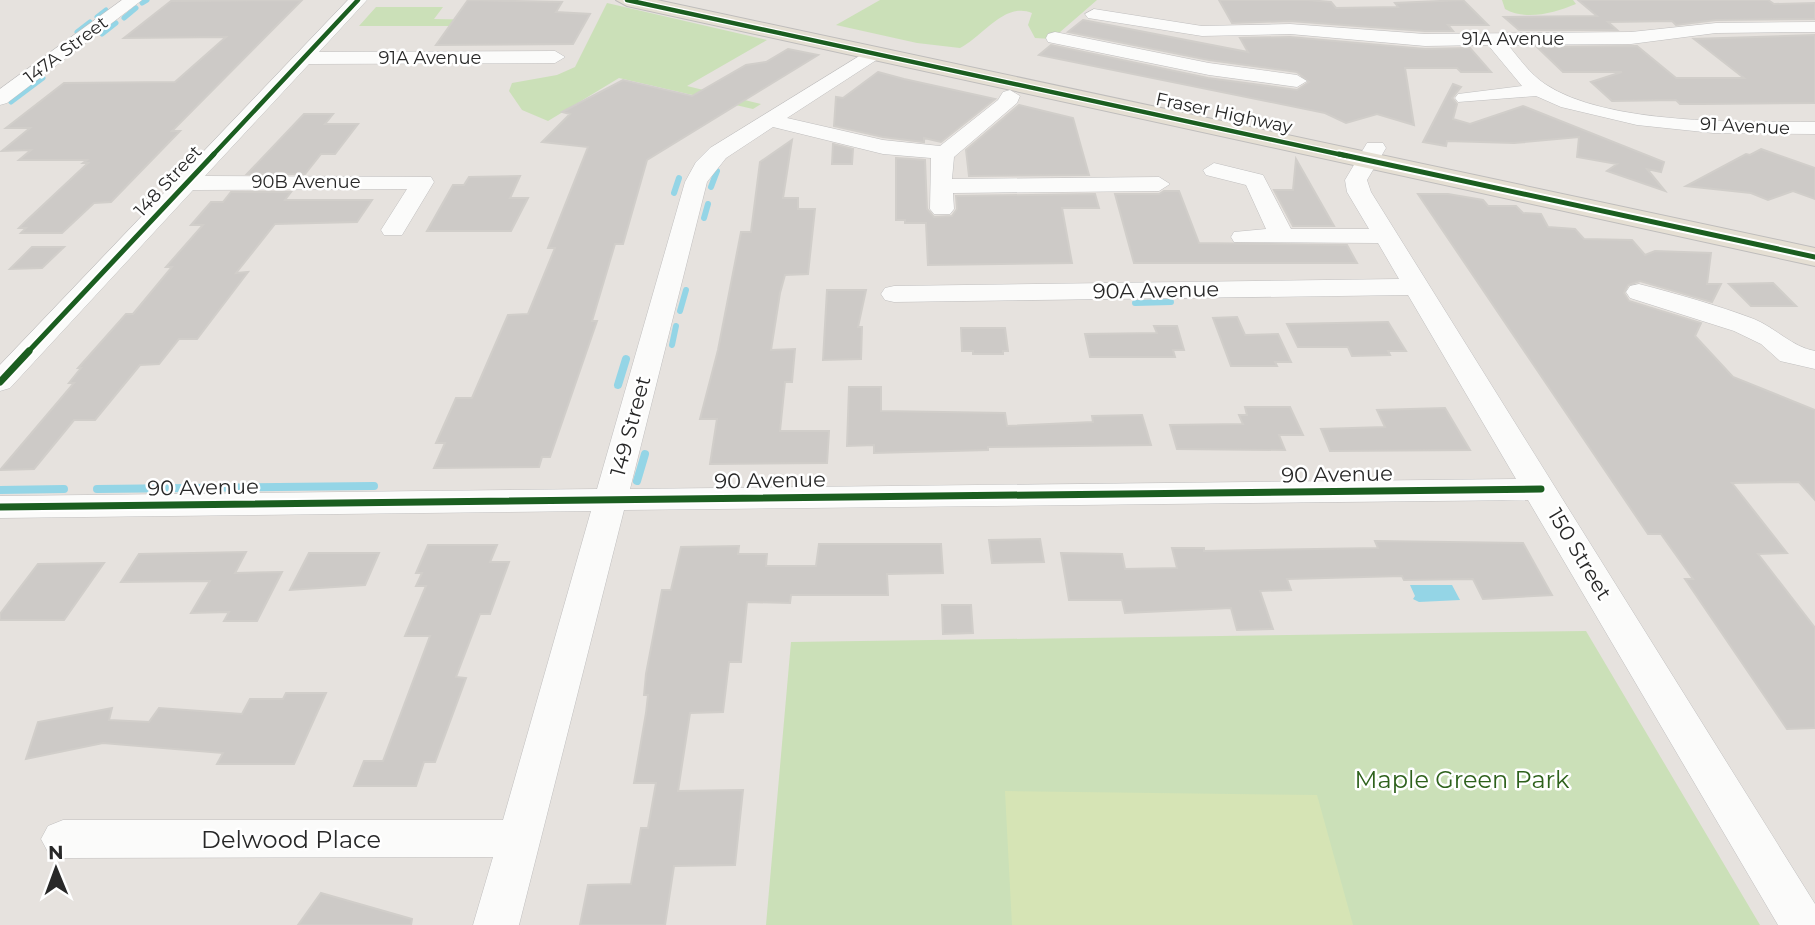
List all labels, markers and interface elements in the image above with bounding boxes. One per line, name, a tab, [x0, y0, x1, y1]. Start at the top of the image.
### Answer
street label: 147A Street	[20, 11, 112, 89]
street label: 91A Avenue	[1461, 28, 1565, 50]
street label: 91A Avenue	[378, 47, 482, 69]
street label: Fraser Highway	[1154, 88, 1295, 138]
street label: 91 Avenue	[1699, 113, 1791, 139]
street label: 148 Street	[130, 141, 206, 221]
street label: 90B Avenue	[251, 171, 361, 193]
street label: 90A Avenue	[1093, 276, 1219, 304]
street label: 149 Street	[605, 373, 655, 479]
street label: 90 Avenue	[1281, 461, 1393, 487]
street label: 90 Avenue	[714, 467, 826, 493]
street label: 90 Avenue	[147, 474, 259, 500]
street label: 150 Street	[1543, 504, 1617, 604]
park label: Maple Green Park	[1355, 765, 1570, 794]
street label: Delwood Place	[201, 825, 381, 854]
north arrow	[21, 834, 91, 904]
text: N	[48, 841, 64, 864]

